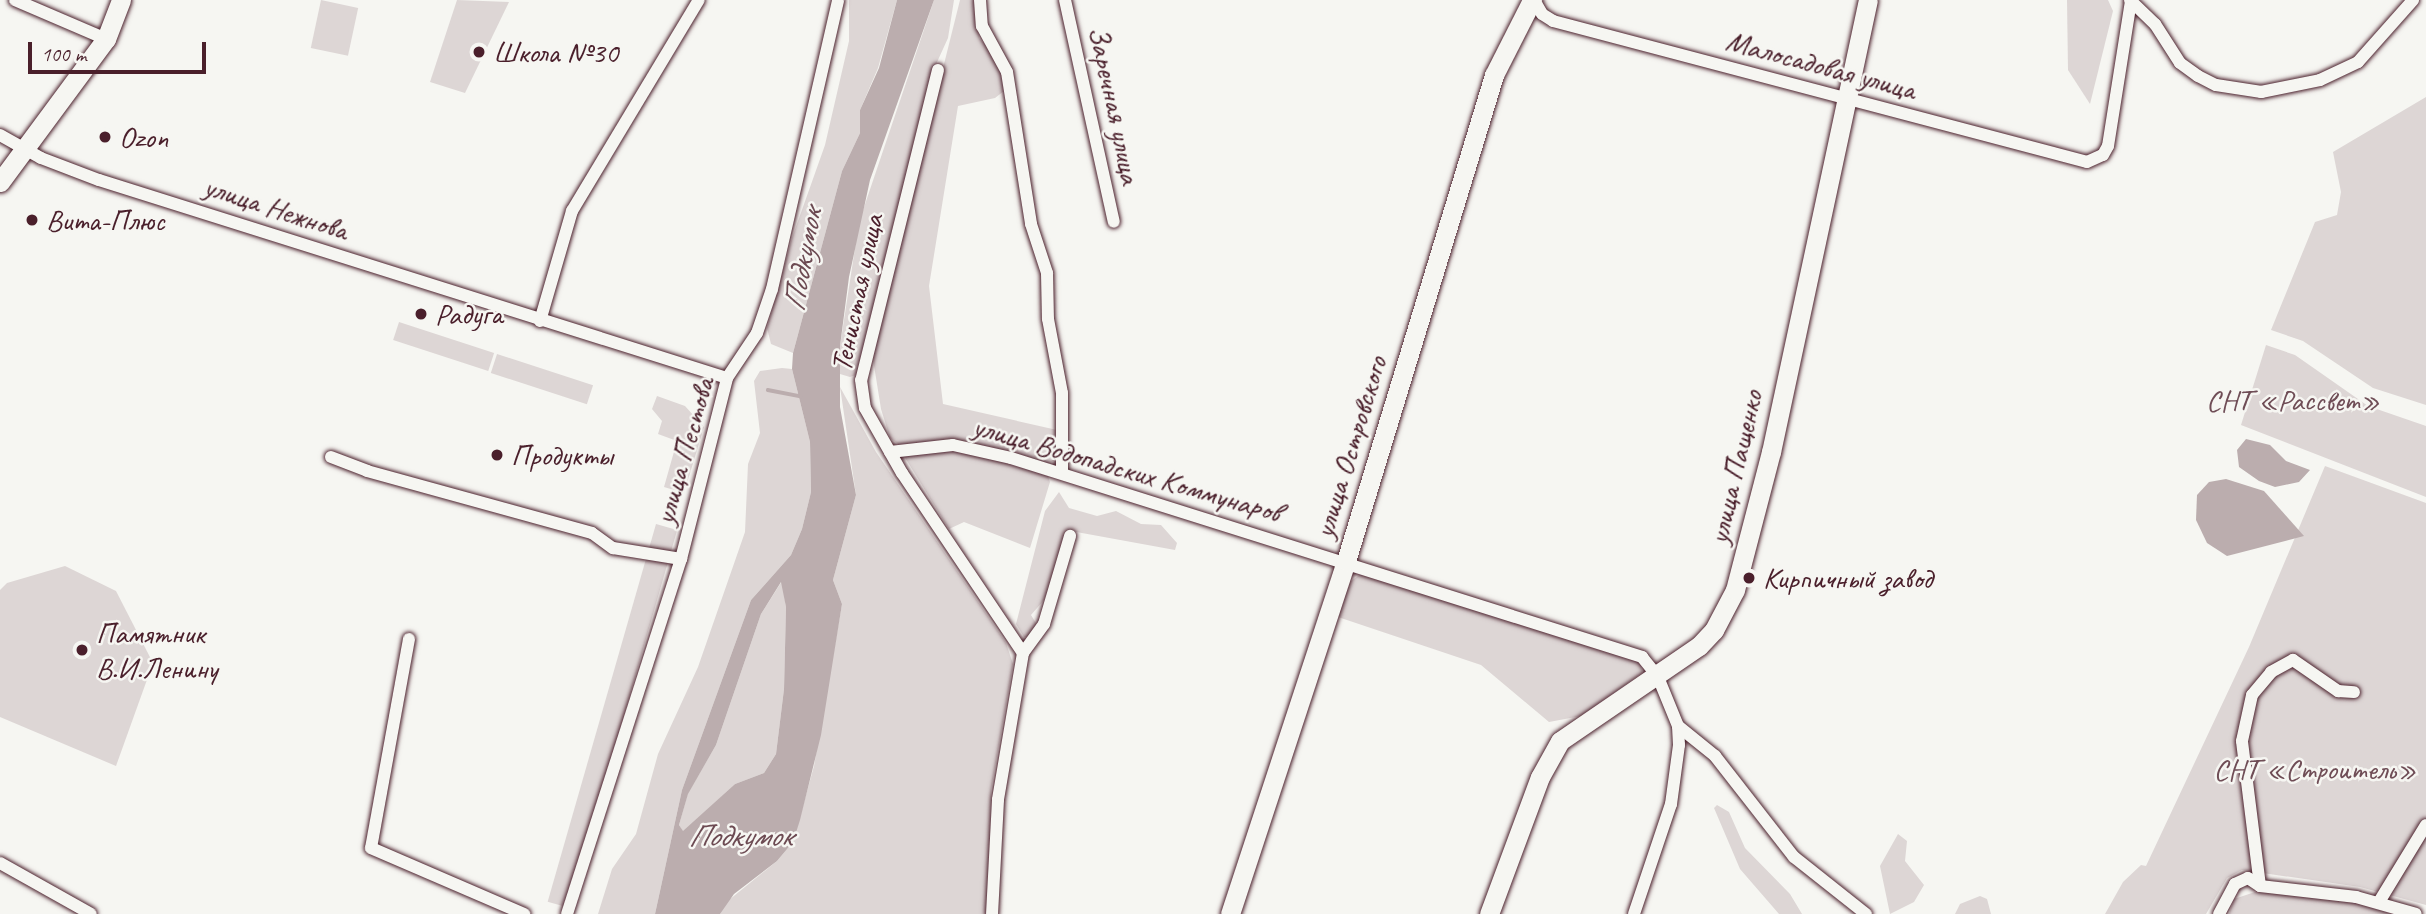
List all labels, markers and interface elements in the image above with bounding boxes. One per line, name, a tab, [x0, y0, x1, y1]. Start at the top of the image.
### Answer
street label: Заречная улица	[1081, 22, 1149, 188]
street label: Малосадовая улица	[1722, 22, 1920, 108]
scale bar	[32, 28, 210, 72]
place label: Школа №30	[493, 34, 618, 70]
text: 100 m	[41, 41, 86, 67]
marker: Школа №30	[471, 44, 487, 60]
place label: Ozon	[119, 119, 168, 155]
marker: Ozon	[97, 129, 113, 145]
street label: улица Нежнова	[198, 167, 354, 249]
place label: Вита-Плюс	[46, 202, 165, 238]
water label: Подкумок	[775, 206, 831, 314]
street label: Тенистая улица	[823, 210, 891, 376]
marker: Вита-Плюс	[24, 212, 40, 228]
place label: Радуга	[435, 296, 502, 332]
marker: Радуга	[413, 306, 429, 322]
street label: улица Островского	[1305, 350, 1395, 544]
street label: улица Пестова	[645, 372, 723, 530]
park label: СНТ «Рассвет»	[2206, 382, 2380, 418]
street label: улица Пащенко	[1700, 388, 1770, 546]
street label: улица Водопадских Коммунаров	[969, 408, 1285, 530]
place label: Продукты	[511, 437, 613, 473]
marker: Продукты	[489, 447, 505, 463]
place label: Кирпичный завод	[1763, 560, 1932, 596]
marker: Кирпичный завод	[1741, 570, 1757, 586]
place label: Памятник В.И.Ленину	[96, 615, 217, 686]
marker: Памятник В.И.Ленину	[74, 642, 90, 658]
park label: СНТ «Строитель»	[2214, 751, 2416, 787]
water label: Подкумок	[688, 817, 792, 855]

